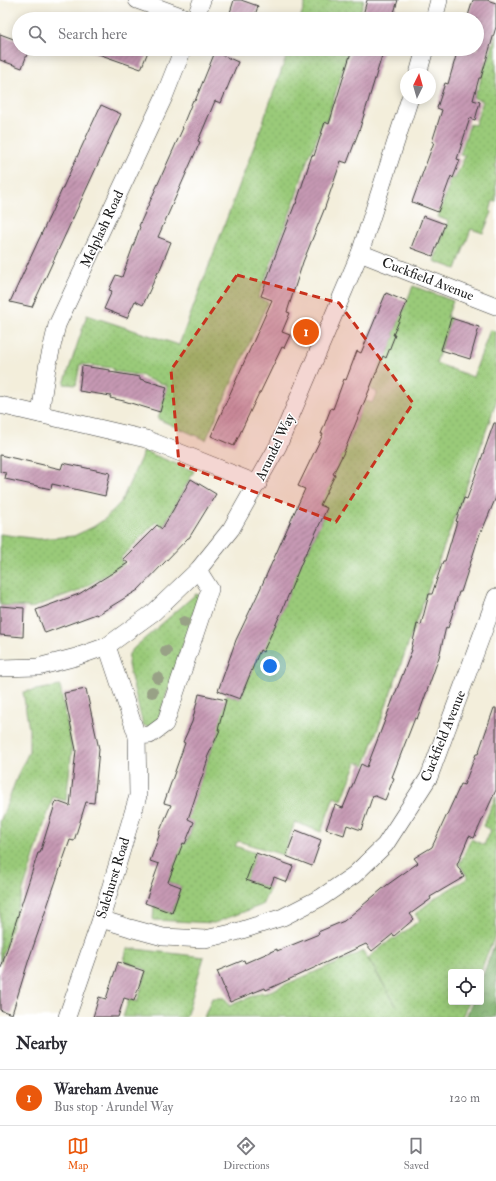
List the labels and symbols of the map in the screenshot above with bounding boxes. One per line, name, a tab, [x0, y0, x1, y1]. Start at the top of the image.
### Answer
north arrow	[400, 68, 436, 104]
street label: Melplash Road	[77, 188, 128, 271]
street label: Cuckfield Avenue	[380, 254, 477, 304]
pin: 1	[293, 317, 319, 347]
street label: Arundel Way	[251, 410, 300, 485]
your location	[260, 656, 280, 676]
street label: Cuckfield Avenue	[417, 688, 469, 784]
street label: Salehurst Road	[93, 835, 133, 921]

